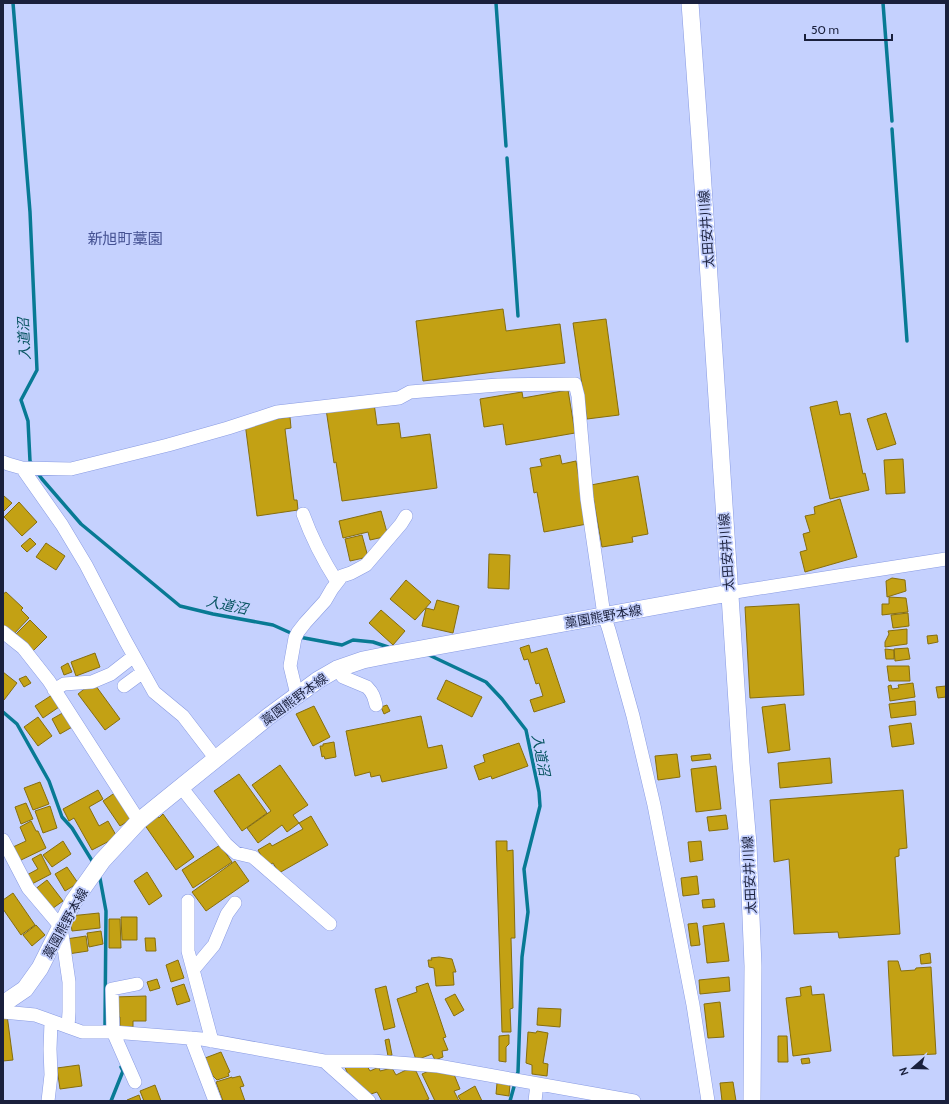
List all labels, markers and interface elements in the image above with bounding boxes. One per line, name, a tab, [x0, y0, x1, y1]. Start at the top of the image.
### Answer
scale bar	[805, 16, 892, 42]
text: 50 m	[811, 22, 839, 37]
street label: 太田安井川線	[695, 190, 717, 268]
district label: 新旭町藁園	[87, 230, 163, 248]
water label: 入道沼	[14, 316, 34, 360]
street label: 太田安井川線	[715, 513, 737, 591]
water label: 入道沼	[205, 592, 251, 619]
street label: 藁園熊野本線	[563, 601, 643, 631]
street label: 藁園熊野本線	[258, 670, 330, 728]
water label: 入道沼	[528, 733, 554, 779]
street label: 太田安井川線	[739, 836, 759, 914]
street label: 藁園熊野本線	[39, 885, 91, 961]
north arrow	[893, 1048, 933, 1088]
text: N	[896, 1065, 912, 1077]

